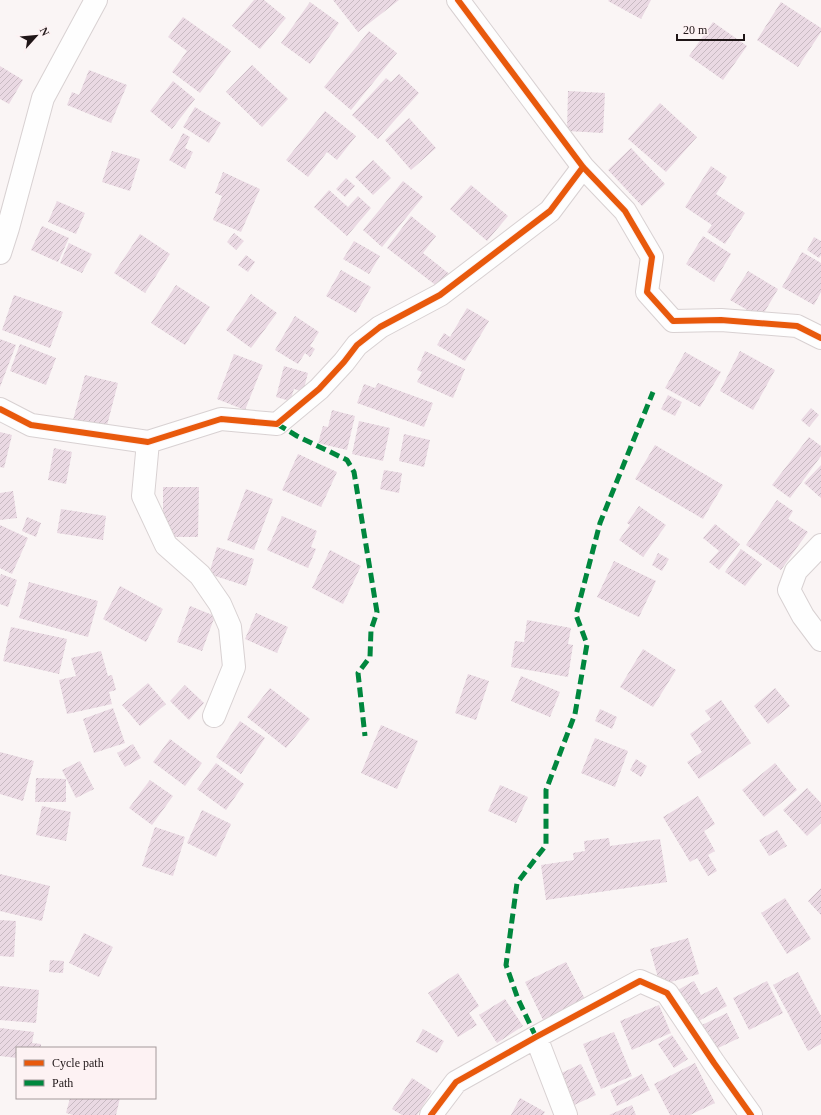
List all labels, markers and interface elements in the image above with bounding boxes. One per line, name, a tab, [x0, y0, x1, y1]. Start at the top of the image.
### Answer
north arrow	[16, 16, 56, 56]
scale bar	[677, 16, 744, 42]
text: 20 m	[683, 23, 708, 37]
text: N	[38, 25, 52, 38]
legend	[16, 1047, 156, 1099]
text: Cycle path	[52, 1056, 104, 1070]
text: Path	[52, 1076, 73, 1090]

